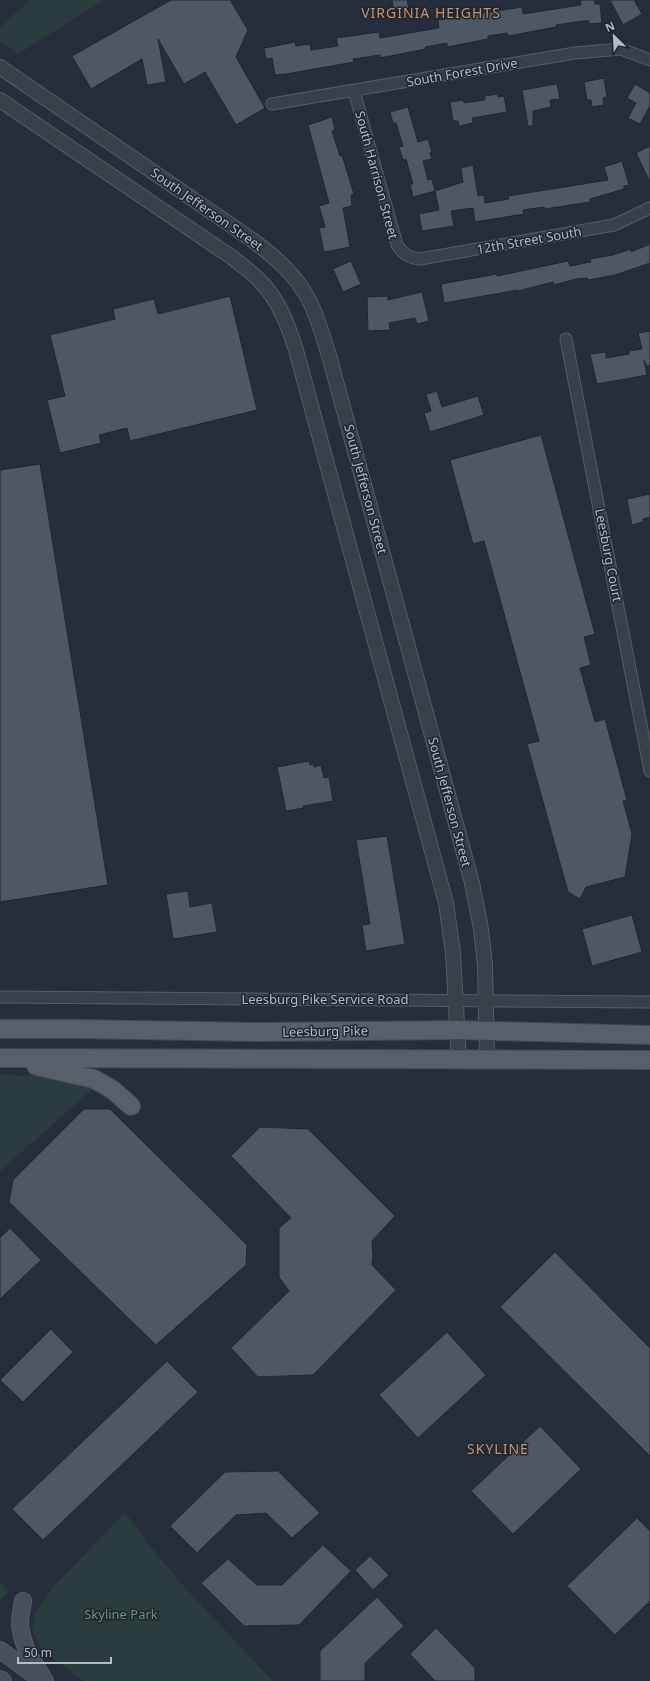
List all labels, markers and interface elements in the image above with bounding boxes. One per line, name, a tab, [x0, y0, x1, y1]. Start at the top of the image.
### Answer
district label: VIRGINIA HEIGHTS	[361, 3, 501, 22]
north arrow	[594, 16, 634, 56]
text: N	[603, 18, 617, 35]
street label: South Forest Drive	[405, 53, 519, 91]
street label: South Harrison Street	[351, 109, 403, 241]
street label: South Jefferson Street	[147, 163, 267, 255]
street label: 12th Street South	[475, 222, 583, 258]
street label: South Jefferson Street	[340, 422, 392, 556]
street label: Leesburg Court	[591, 507, 627, 603]
street label: South Jefferson Street	[424, 735, 476, 869]
street label: Leesburg Pike Service Road	[241, 990, 409, 1008]
street label: Leesburg Pike	[282, 1021, 368, 1041]
district label: SKYLINE	[467, 1439, 529, 1458]
park label: Skyline Park	[84, 1605, 158, 1623]
scale bar	[18, 1639, 111, 1665]
text: 50 m	[24, 1644, 52, 1661]

